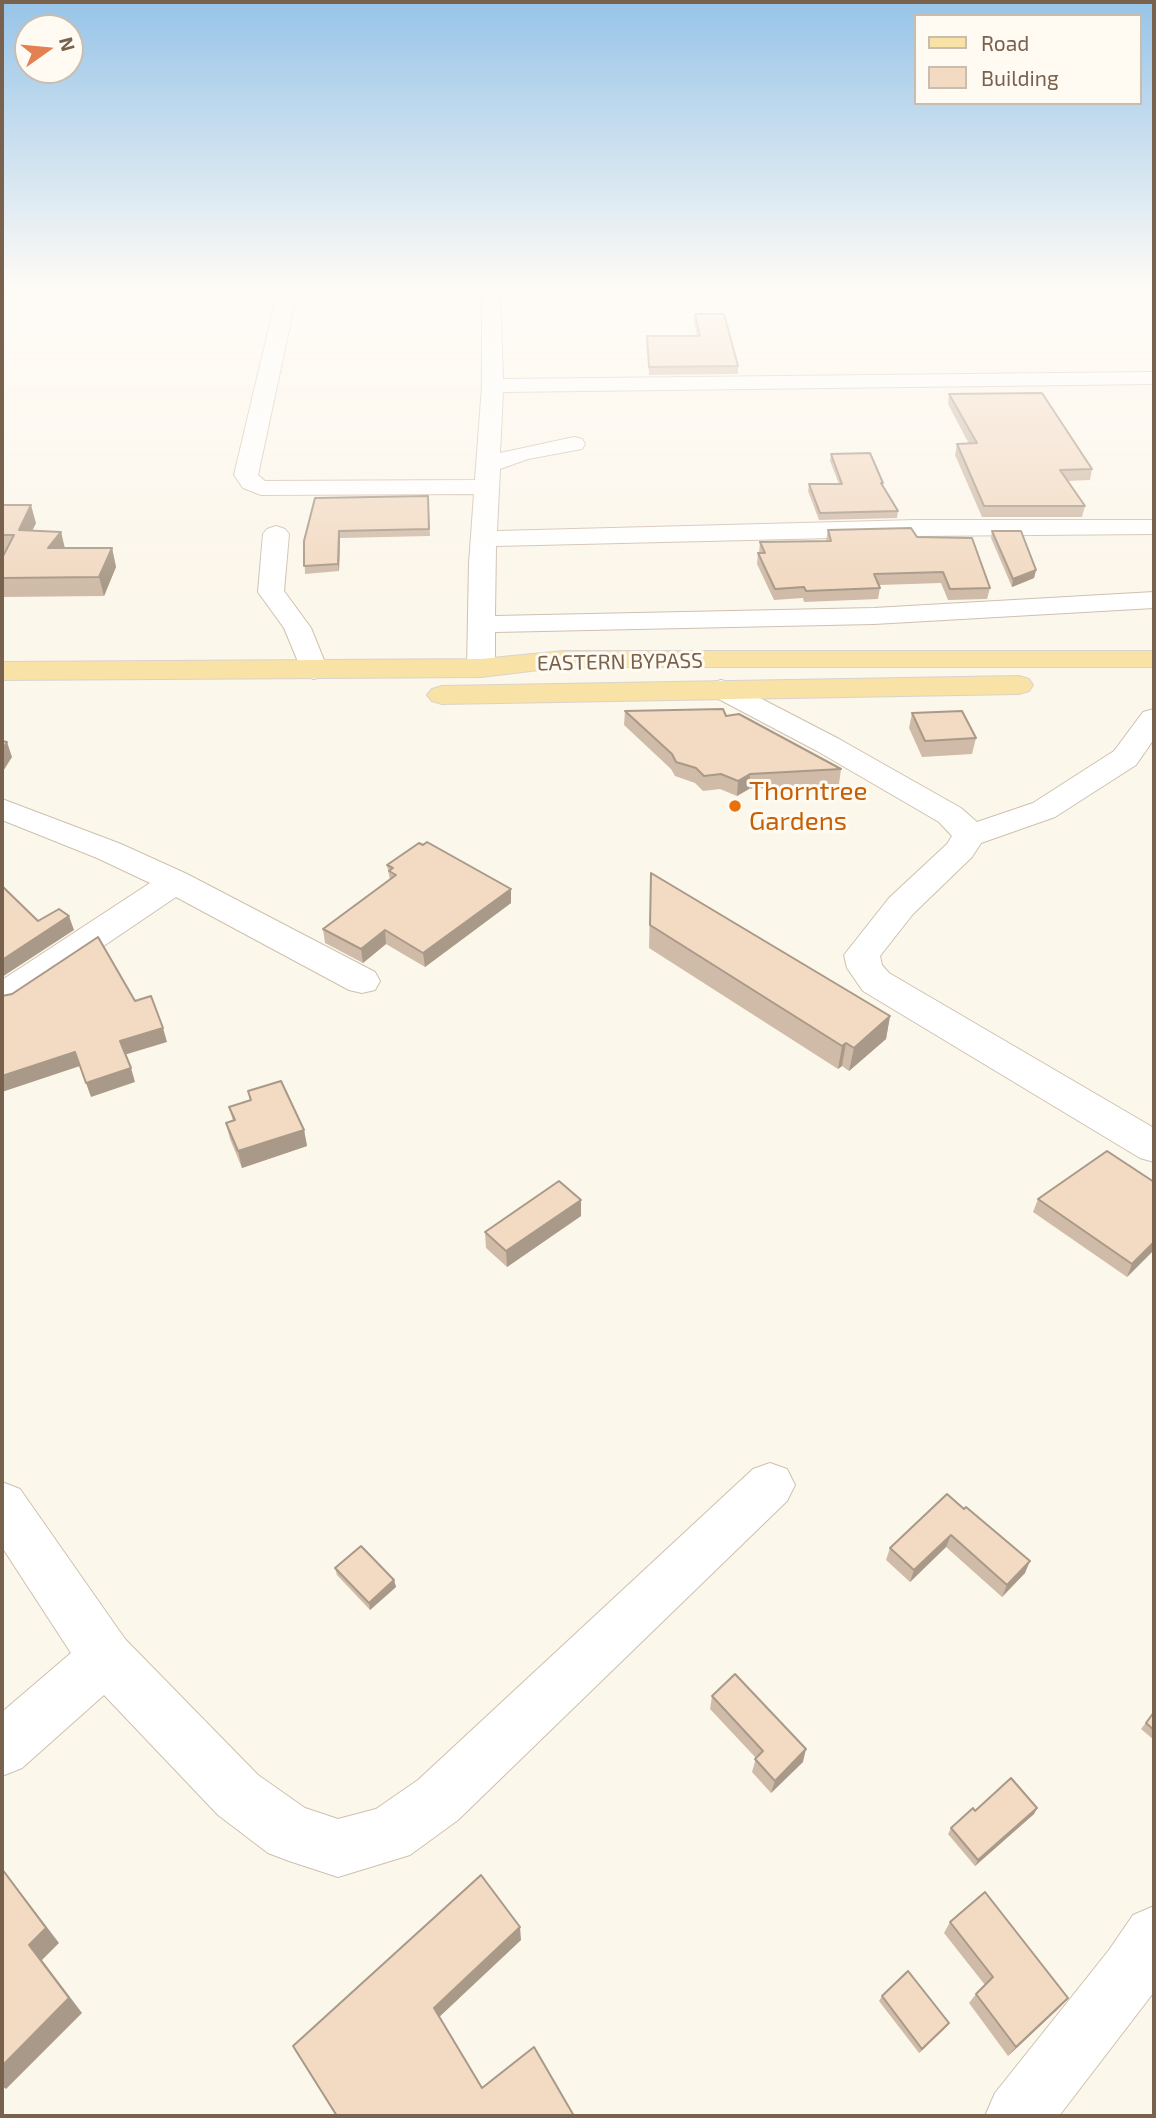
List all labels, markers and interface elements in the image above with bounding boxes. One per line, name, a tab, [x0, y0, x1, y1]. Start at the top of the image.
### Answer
north arrow	[14, 14, 84, 84]
legend	[914, 14, 1142, 105]
text: Road	[981, 30, 1029, 55]
text: N	[55, 34, 81, 54]
text: Building	[981, 65, 1059, 90]
street label: EASTERN BYPASS	[537, 648, 703, 676]
place label: Thorntree Gardens	[749, 775, 867, 836]
marker: Thorntree Gardens	[727, 798, 743, 814]

